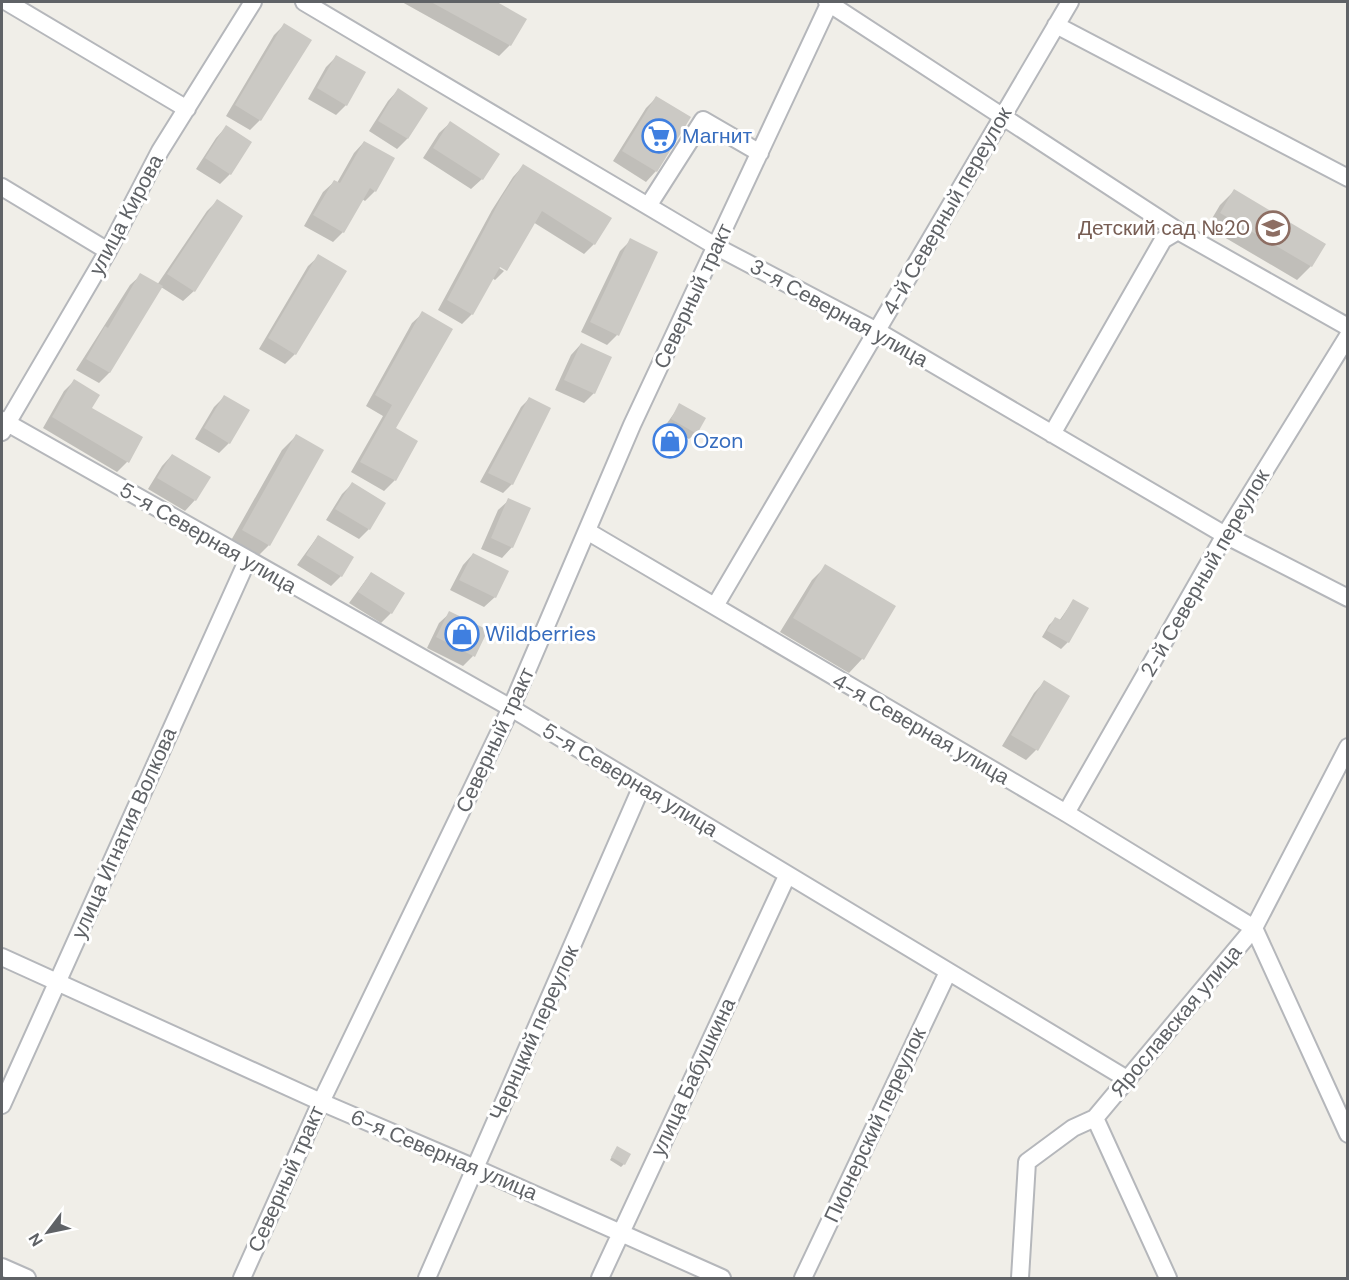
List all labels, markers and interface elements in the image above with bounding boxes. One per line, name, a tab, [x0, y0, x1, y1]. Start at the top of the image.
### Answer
street label: 4-й Северный переулок	[876, 101, 1019, 320]
supermarket icon: Магнит	[641, 118, 677, 154]
place label: Магнит	[682, 122, 752, 150]
street label: улица Кирова	[82, 149, 170, 280]
school or university icon: Детский сад №20	[1255, 210, 1291, 246]
place label: Детский сад №20	[1078, 214, 1250, 242]
street label: Северный тракт	[647, 219, 739, 373]
street label: 3-я Северная улица	[745, 252, 933, 374]
shop icon: Ozon	[652, 423, 688, 459]
place label: Ozon	[693, 427, 743, 455]
street label: 2-й Северный переулок	[1134, 463, 1276, 682]
street label: 5-я Северная улица	[114, 476, 302, 600]
shop icon: Wildberries	[444, 616, 480, 652]
place label: Wildberries	[485, 620, 596, 648]
street label: Северный тракт	[449, 663, 541, 817]
street label: 4-я Северная улица	[827, 667, 1015, 791]
street label: 5-я Северная улица	[537, 716, 723, 844]
street label: улица Игнатия Волкова	[65, 723, 183, 943]
street label: Ярославская улица	[1104, 939, 1248, 1103]
street label: Чернцкий переулок	[483, 940, 586, 1125]
street label: улица Бабушкина	[644, 993, 742, 1161]
street label: Пионерский переулок	[818, 1022, 933, 1227]
street label: Северный тракт	[241, 1101, 331, 1256]
street label: 6-я Северная улица	[346, 1103, 542, 1207]
north arrow	[18, 1202, 78, 1262]
text: N	[24, 1229, 48, 1250]

